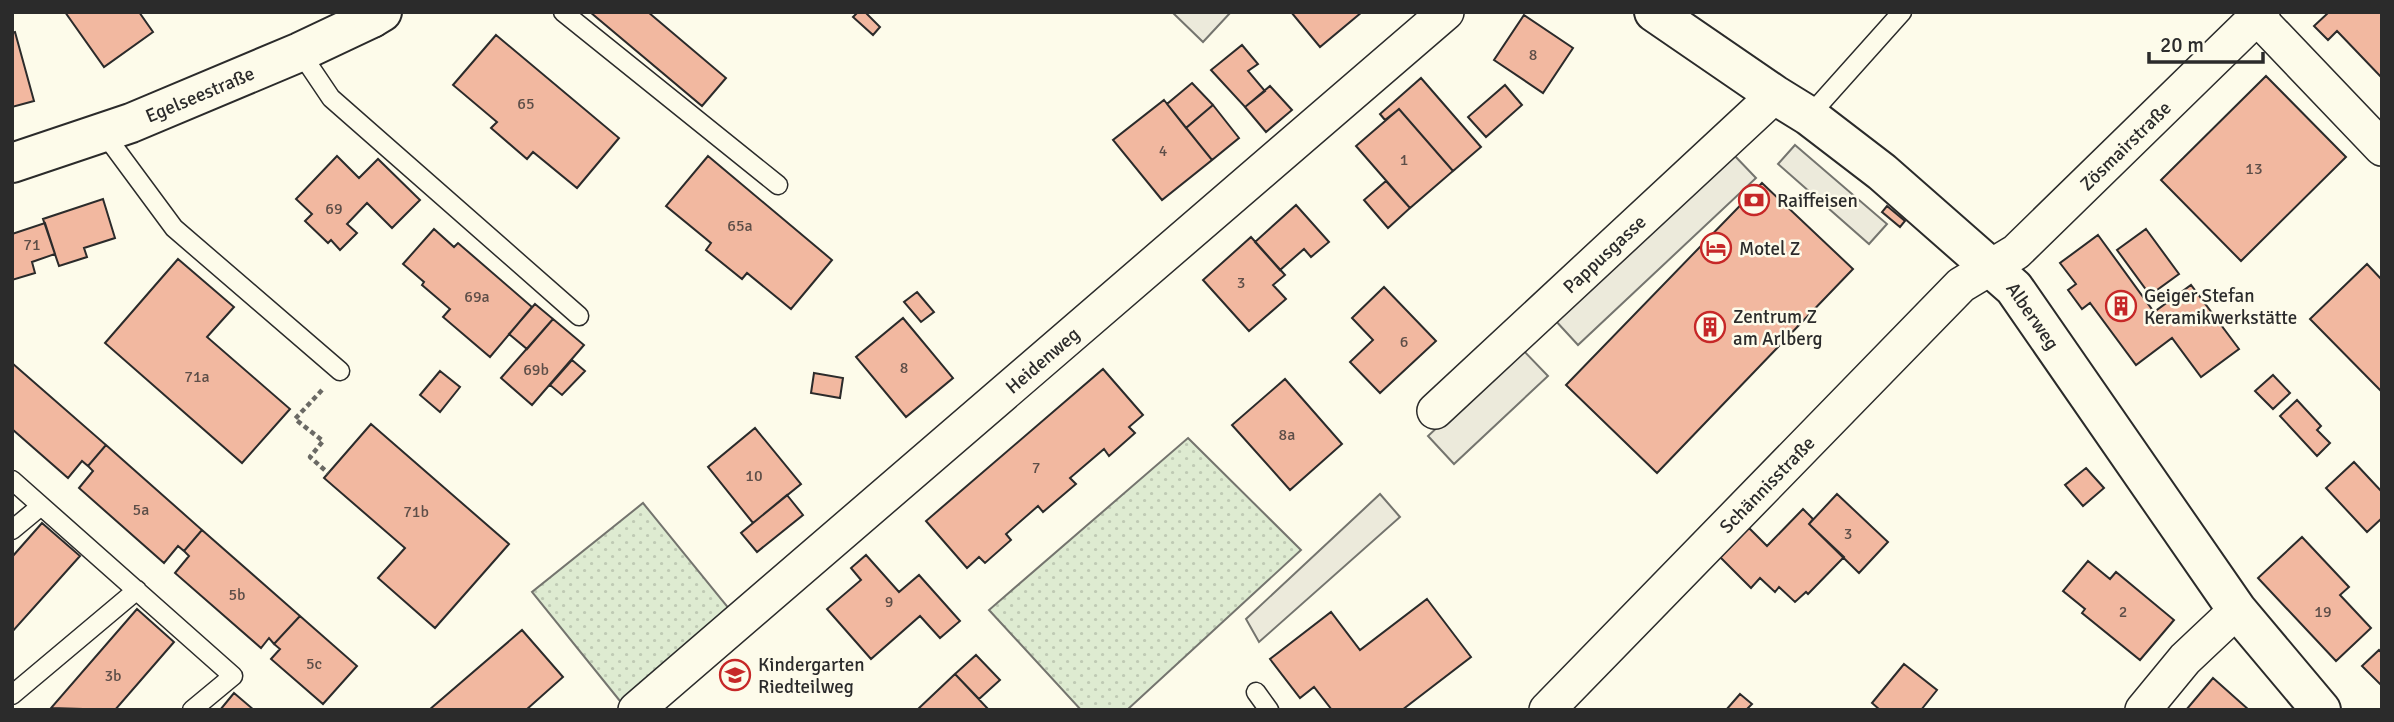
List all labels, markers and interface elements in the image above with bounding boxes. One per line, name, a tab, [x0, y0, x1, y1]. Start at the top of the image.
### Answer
scale bar	[2149, 21, 2263, 65]
text: 20 m	[2160, 32, 2204, 58]
house number: 8	[1529, 45, 1537, 65]
street label: Egelseestraße	[142, 62, 258, 129]
house number: 65	[517, 94, 535, 114]
street label: Zösmairstraße	[2075, 96, 2177, 196]
house number: 4	[1159, 141, 1168, 161]
house number: 1	[1400, 150, 1408, 170]
house number: 13	[2245, 159, 2263, 179]
bank icon: Raiffeisen	[1737, 183, 1771, 217]
place label: Raiffeisen	[1777, 189, 1858, 213]
house number: 69	[325, 199, 343, 219]
street label: Pappusgasse	[1558, 210, 1651, 299]
house number: 65a	[727, 216, 753, 236]
hotel icon: Motel Z	[1699, 231, 1733, 265]
house number: 71	[23, 235, 41, 255]
place label: Motel Z	[1739, 237, 1800, 261]
house number: 3	[1237, 273, 1245, 293]
street label: Alberweg	[2001, 278, 2064, 355]
place label: Geiger Stefan Keramikwerkstätte	[2144, 284, 2297, 330]
house number: 69a	[464, 287, 490, 307]
building icon: Geiger Stefan Keramikwerkstätte	[2104, 289, 2138, 323]
place label: Zentrum Z am Arlberg	[1733, 305, 1823, 351]
building icon: Zentrum Z am Arlberg	[1693, 310, 1727, 344]
street label: Heidenweg	[1001, 322, 1085, 399]
house number: 6	[1400, 332, 1408, 352]
house number: 8	[900, 358, 908, 378]
house number: 69b	[523, 360, 549, 380]
house number: 71a	[184, 367, 210, 387]
house number: 8a	[1279, 425, 1295, 445]
street label: Schännisstraße	[1715, 431, 1820, 539]
house number: 7	[1032, 458, 1040, 478]
house number: 10	[745, 466, 763, 486]
house number: 5a	[133, 500, 149, 520]
house number: 71b	[403, 502, 429, 522]
house number: 3	[1844, 524, 1852, 544]
house number: 5b	[228, 585, 246, 605]
house number: 9	[885, 592, 893, 612]
house number: 2	[2119, 602, 2127, 622]
house number: 19	[2314, 602, 2332, 622]
place label: Kindergarten Riedteilweg	[758, 653, 865, 699]
house number: 5c	[306, 654, 322, 674]
school or university icon: Kindergarten Riedteilweg	[718, 658, 752, 692]
house number: 3b	[104, 666, 122, 686]

